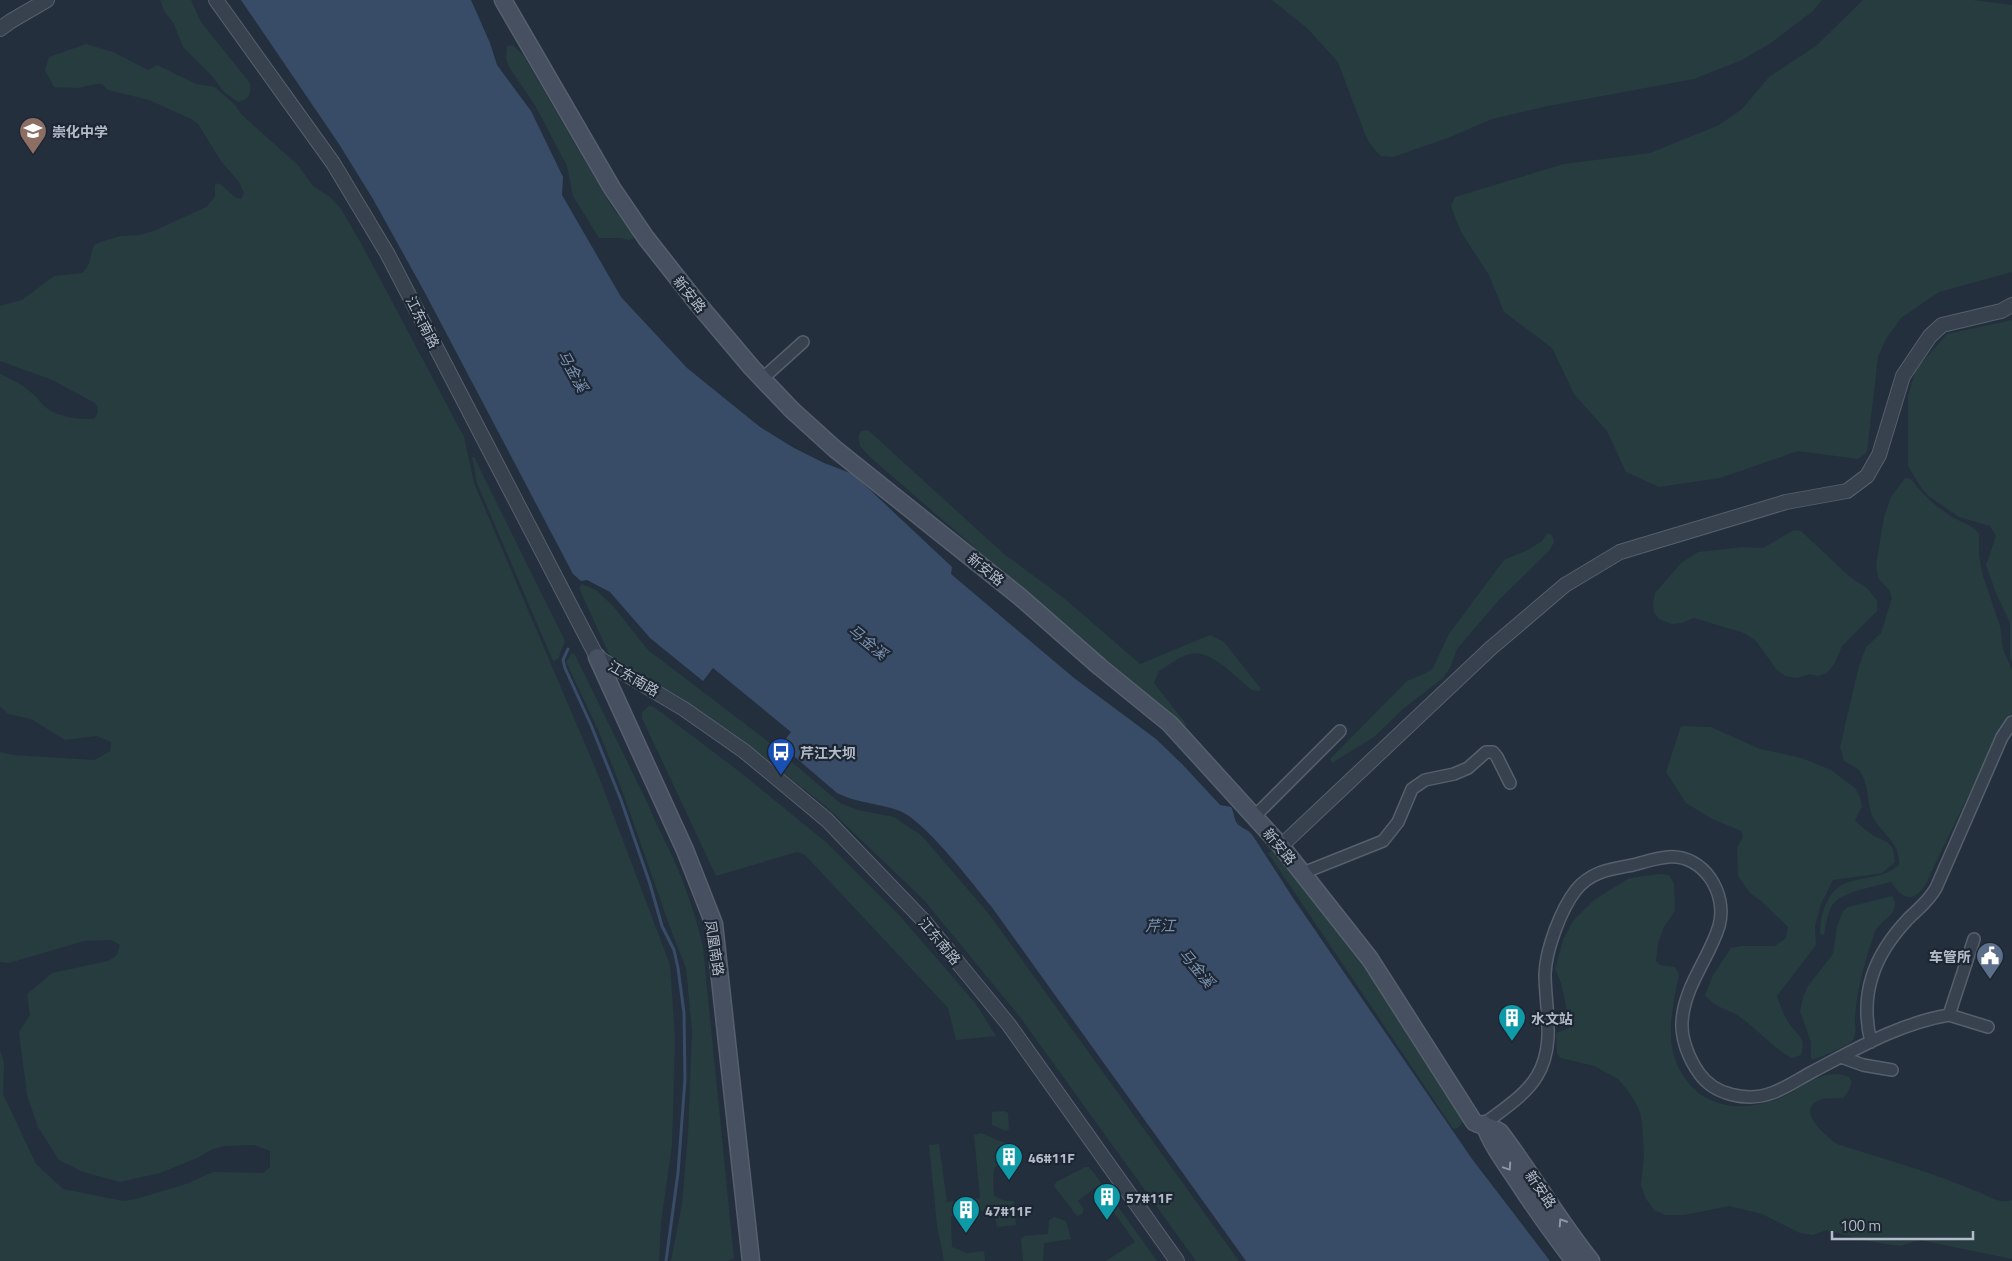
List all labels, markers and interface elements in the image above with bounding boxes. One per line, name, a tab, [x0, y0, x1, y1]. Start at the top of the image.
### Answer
school or university icon: 崇化中学	[18, 116, 48, 155]
place label: 崇化中学	[52, 121, 108, 142]
street label: 新安路	[669, 271, 711, 317]
street label: 江东南路	[401, 292, 445, 352]
water label: 马金溪	[552, 346, 595, 398]
street label: 新安路	[963, 548, 1009, 590]
water label: 马金溪	[843, 619, 894, 666]
street label: 江东南路	[605, 655, 663, 701]
bus stop icon: 芹江大坝	[766, 737, 796, 776]
place label: 芹江大坝	[800, 742, 856, 763]
street label: 新安路	[1258, 823, 1302, 869]
street label: 江东南路	[914, 913, 966, 969]
water label: 芹江	[1145, 914, 1177, 937]
street label: 凤凰南路	[700, 919, 730, 977]
public building icon: 车管所	[1975, 941, 2005, 980]
water label: 马金溪	[1174, 943, 1222, 994]
place label: 车管所	[1929, 946, 1971, 967]
building icon: 水文站	[1497, 1003, 1527, 1042]
place label: 水文站	[1531, 1008, 1573, 1029]
building icon: 46#11F	[994, 1142, 1024, 1181]
place label: 46#11F	[1028, 1147, 1075, 1168]
one-way arrow	[1502, 1161, 1511, 1171]
street label: 新安路	[1520, 1166, 1562, 1212]
building icon: 57#11F	[1092, 1182, 1122, 1221]
place label: 57#11F	[1126, 1187, 1173, 1208]
building icon: 47#11F	[951, 1195, 981, 1234]
place label: 47#11F	[985, 1200, 1032, 1221]
scale bar	[1832, 1208, 1973, 1240]
text: 100 m	[1840, 1214, 1881, 1237]
one-way arrow	[1559, 1218, 1569, 1227]

